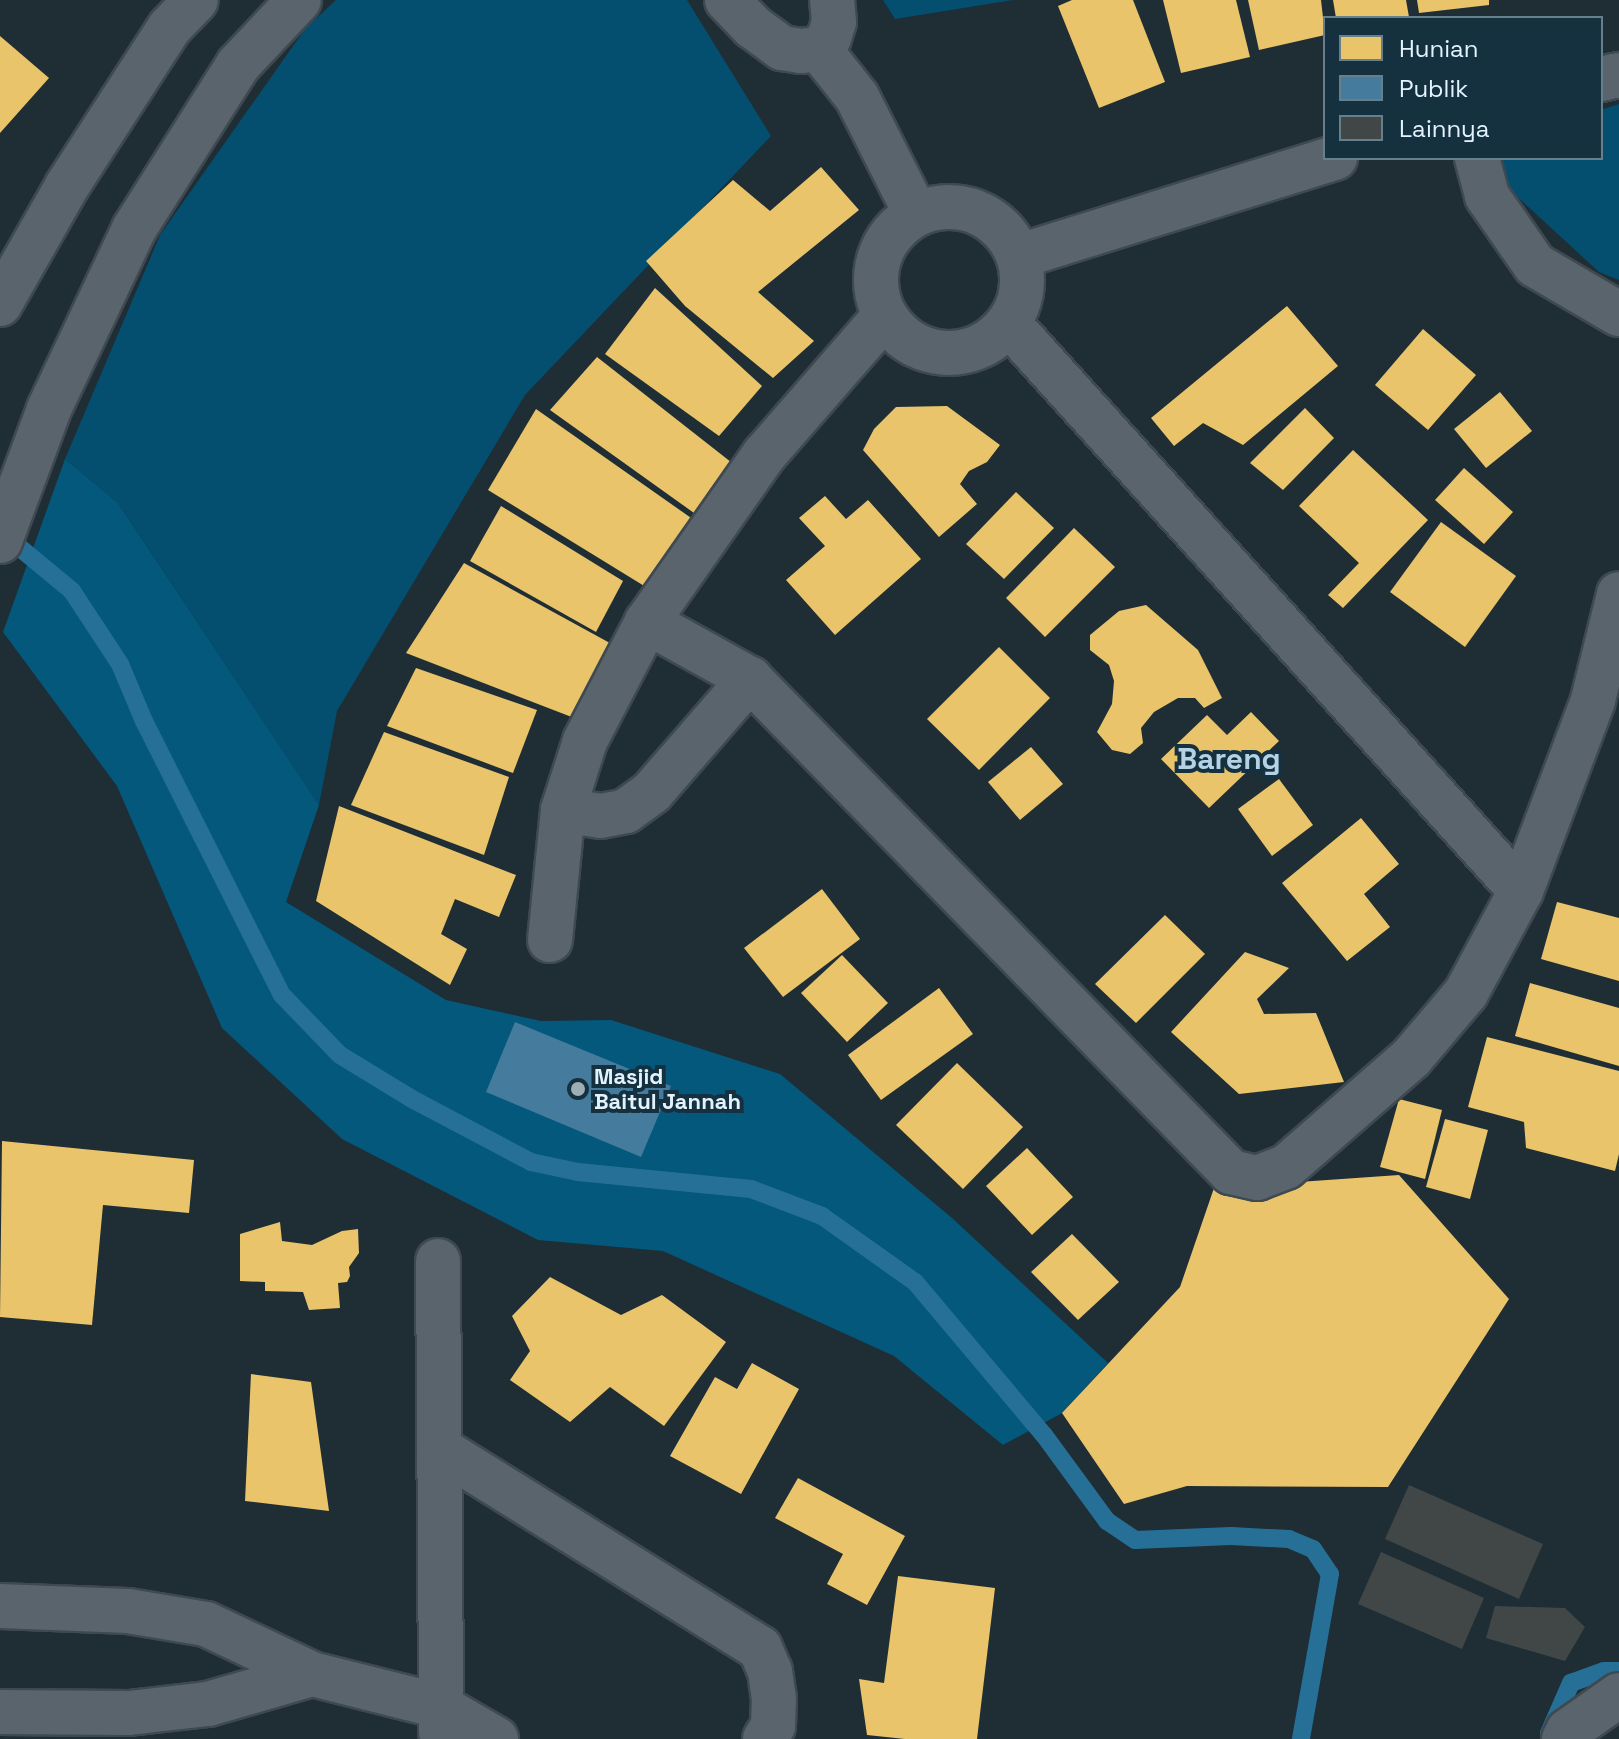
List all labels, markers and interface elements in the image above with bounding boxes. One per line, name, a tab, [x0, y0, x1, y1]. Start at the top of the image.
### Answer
legend	[1323, 16, 1603, 160]
text: Hunian	[1399, 33, 1479, 64]
text: Publik	[1399, 73, 1468, 104]
text: Lainnya	[1399, 113, 1490, 144]
district label: Bareng	[1177, 741, 1281, 777]
place label: Masjid Baitul Jannah	[594, 1063, 741, 1114]
marker: Masjid Baitul Jannah	[569, 1080, 587, 1098]

